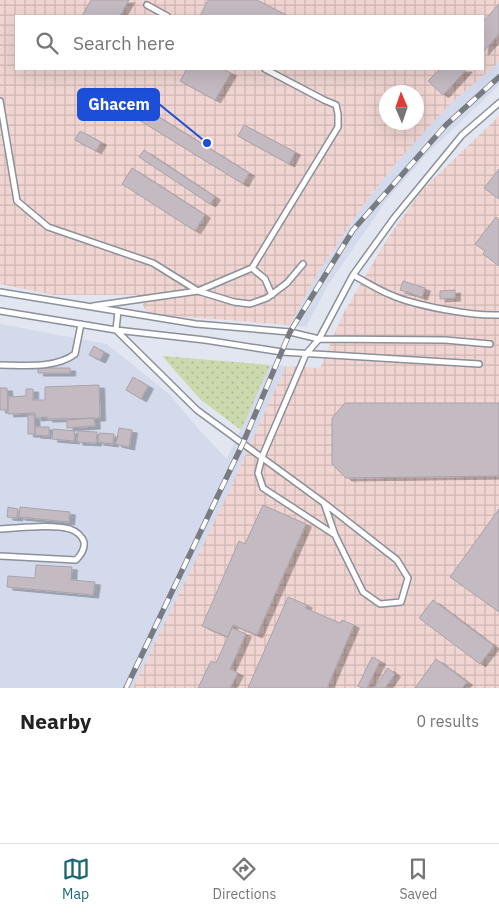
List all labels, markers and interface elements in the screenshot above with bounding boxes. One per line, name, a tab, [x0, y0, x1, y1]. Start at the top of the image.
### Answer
search box	[15, 15, 484, 70]
icon: search	[33, 29, 61, 57]
text: Search here	[73, 31, 175, 55]
north arrow	[379, 85, 424, 130]
callout: Ghacem	[78, 89, 159, 120]
text: Ghacem	[88, 94, 150, 114]
text: Nearby	[20, 707, 91, 735]
text: 0 results	[416, 711, 479, 731]
tab: Map	[62, 855, 90, 903]
tab: Directions	[213, 855, 276, 903]
tab: Saved	[399, 855, 437, 903]

